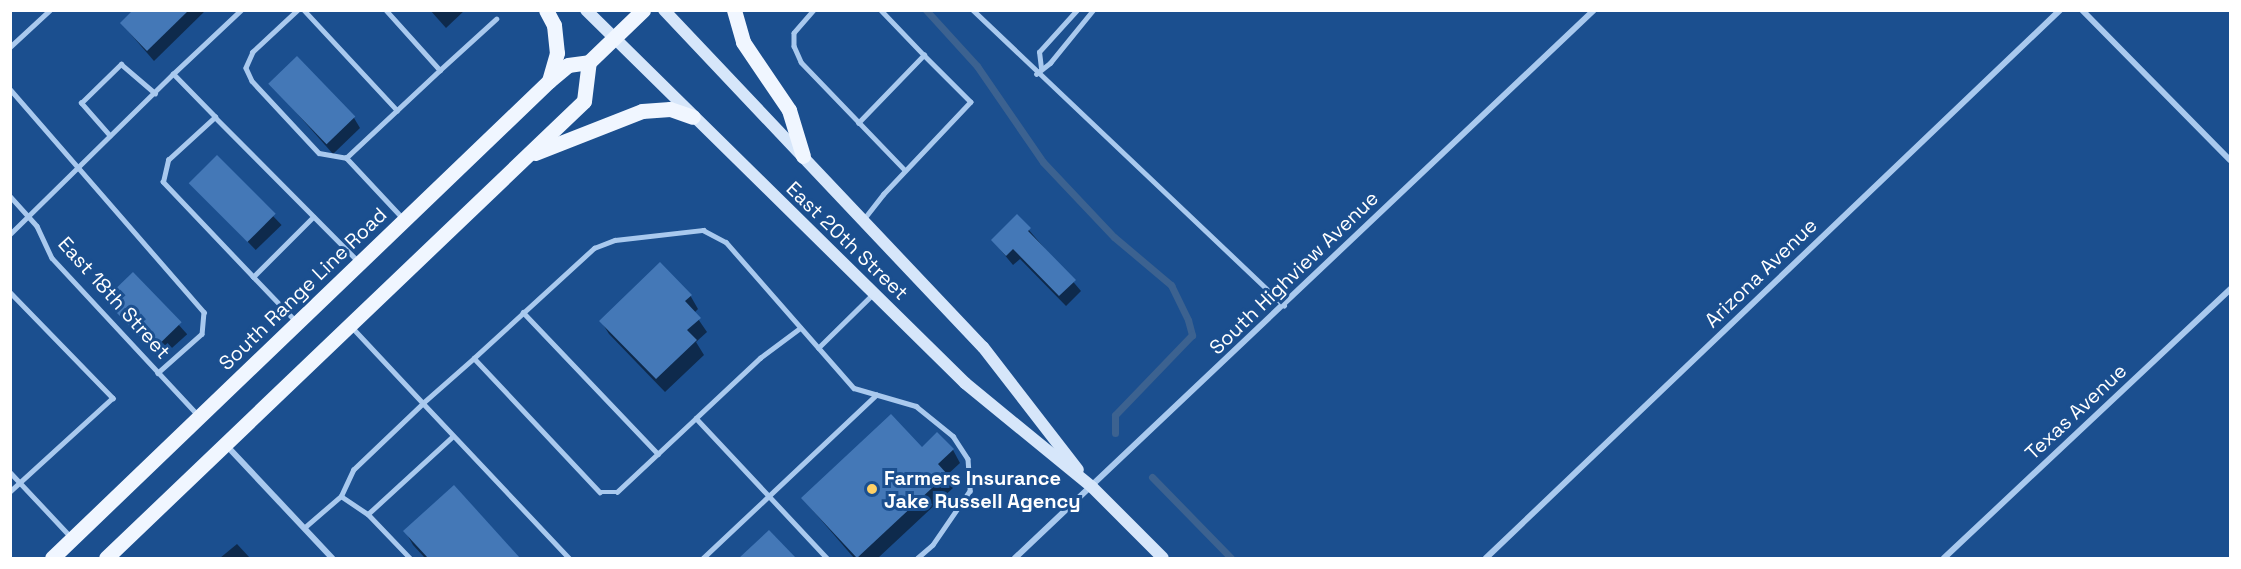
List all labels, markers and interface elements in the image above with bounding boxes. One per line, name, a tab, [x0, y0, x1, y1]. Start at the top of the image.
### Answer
street label: East 20th Street	[781, 177, 913, 305]
street label: South Highview Avenue	[1205, 186, 1383, 360]
street label: South Range Line Road	[214, 203, 392, 375]
street label: Arizona Avenue	[1700, 213, 1822, 333]
street label: East 18th Street	[53, 232, 175, 364]
street label: Texas Avenue	[2020, 359, 2132, 465]
place label: Farmers Insurance Jake Russell Agency	[884, 466, 1081, 513]
marker: Farmers Insurance Jake Russell Agency	[865, 482, 879, 496]

